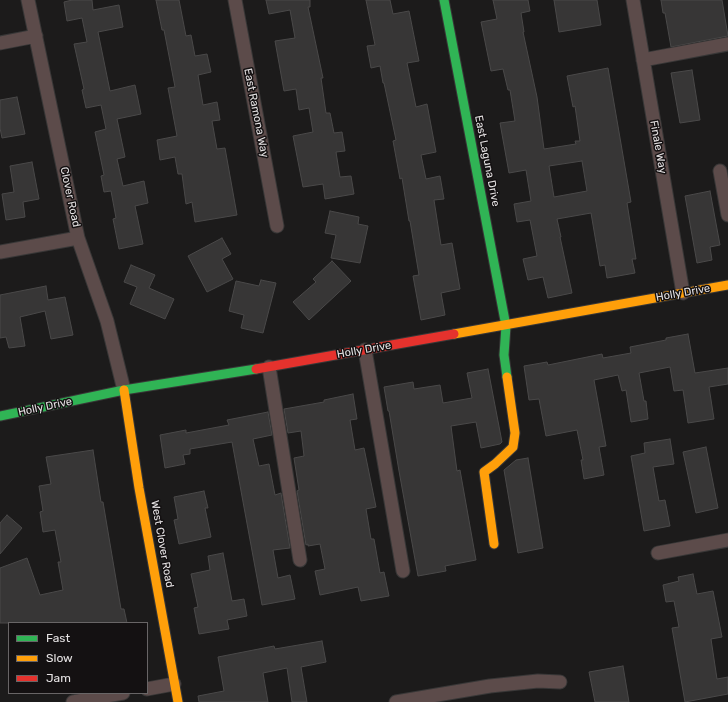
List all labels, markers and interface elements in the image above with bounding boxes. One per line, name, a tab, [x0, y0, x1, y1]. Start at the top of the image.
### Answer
street label: East Ramona Way	[241, 67, 271, 159]
street label: East Laguna Drive	[472, 114, 502, 208]
street label: Finale Way	[647, 119, 669, 175]
street label: Clover Road	[57, 166, 83, 228]
street label: Holly Drive	[655, 282, 711, 304]
street label: Holly Drive	[336, 339, 392, 361]
street label: Holly Drive	[17, 395, 73, 419]
street label: West Clover Road	[148, 499, 176, 589]
legend	[8, 622, 148, 694]
text: Fast	[46, 631, 70, 645]
text: Slow	[46, 651, 73, 665]
text: Jam	[46, 671, 71, 685]

